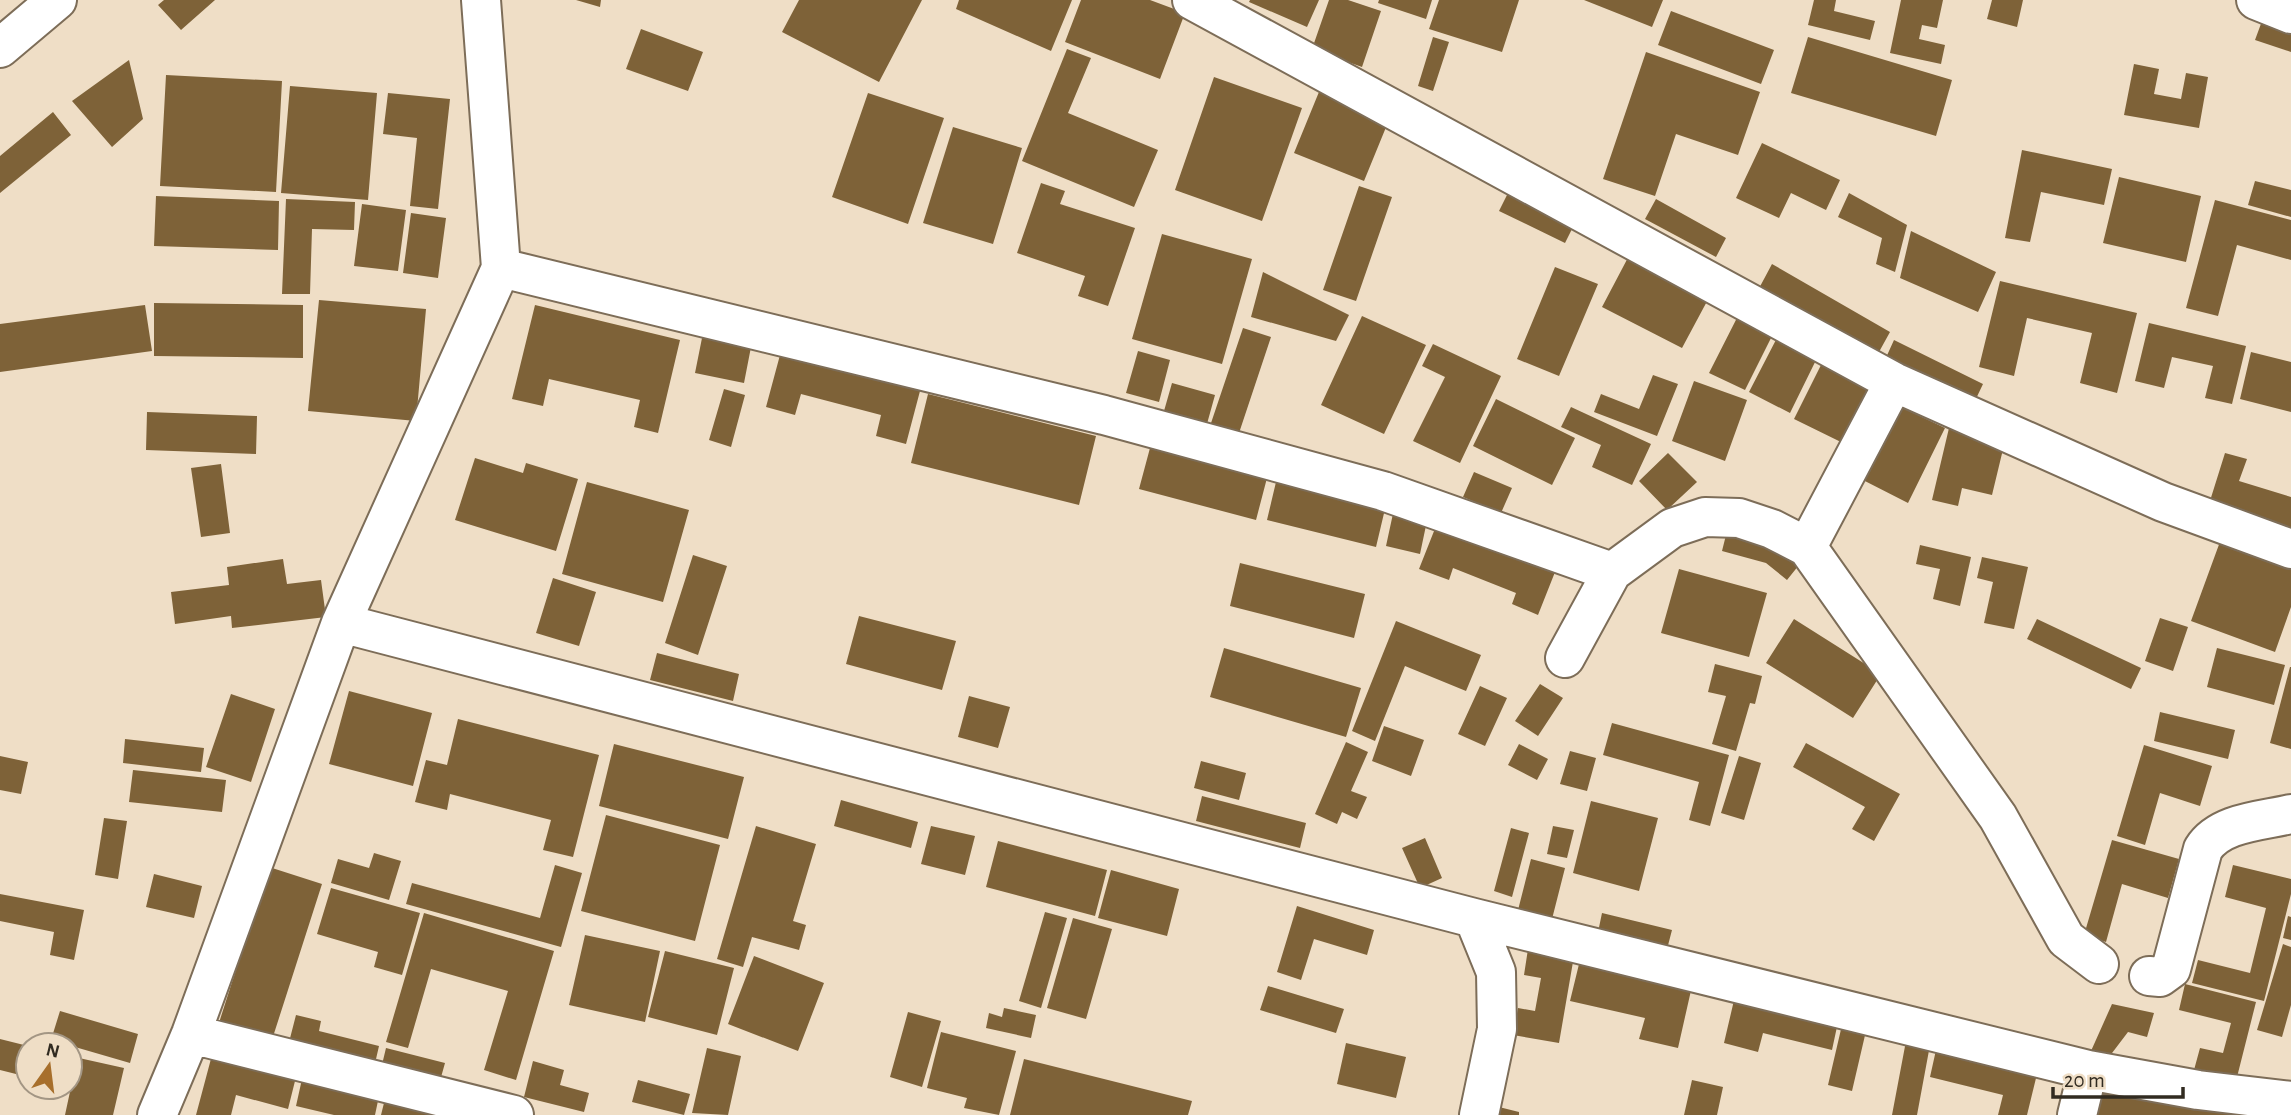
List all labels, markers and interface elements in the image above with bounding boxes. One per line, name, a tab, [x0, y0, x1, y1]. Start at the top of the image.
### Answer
north arrow	[14, 1031, 84, 1101]
text: N	[44, 1040, 61, 1062]
scale bar	[2053, 1056, 2182, 1100]
text: 20 m	[2064, 1070, 2105, 1091]

